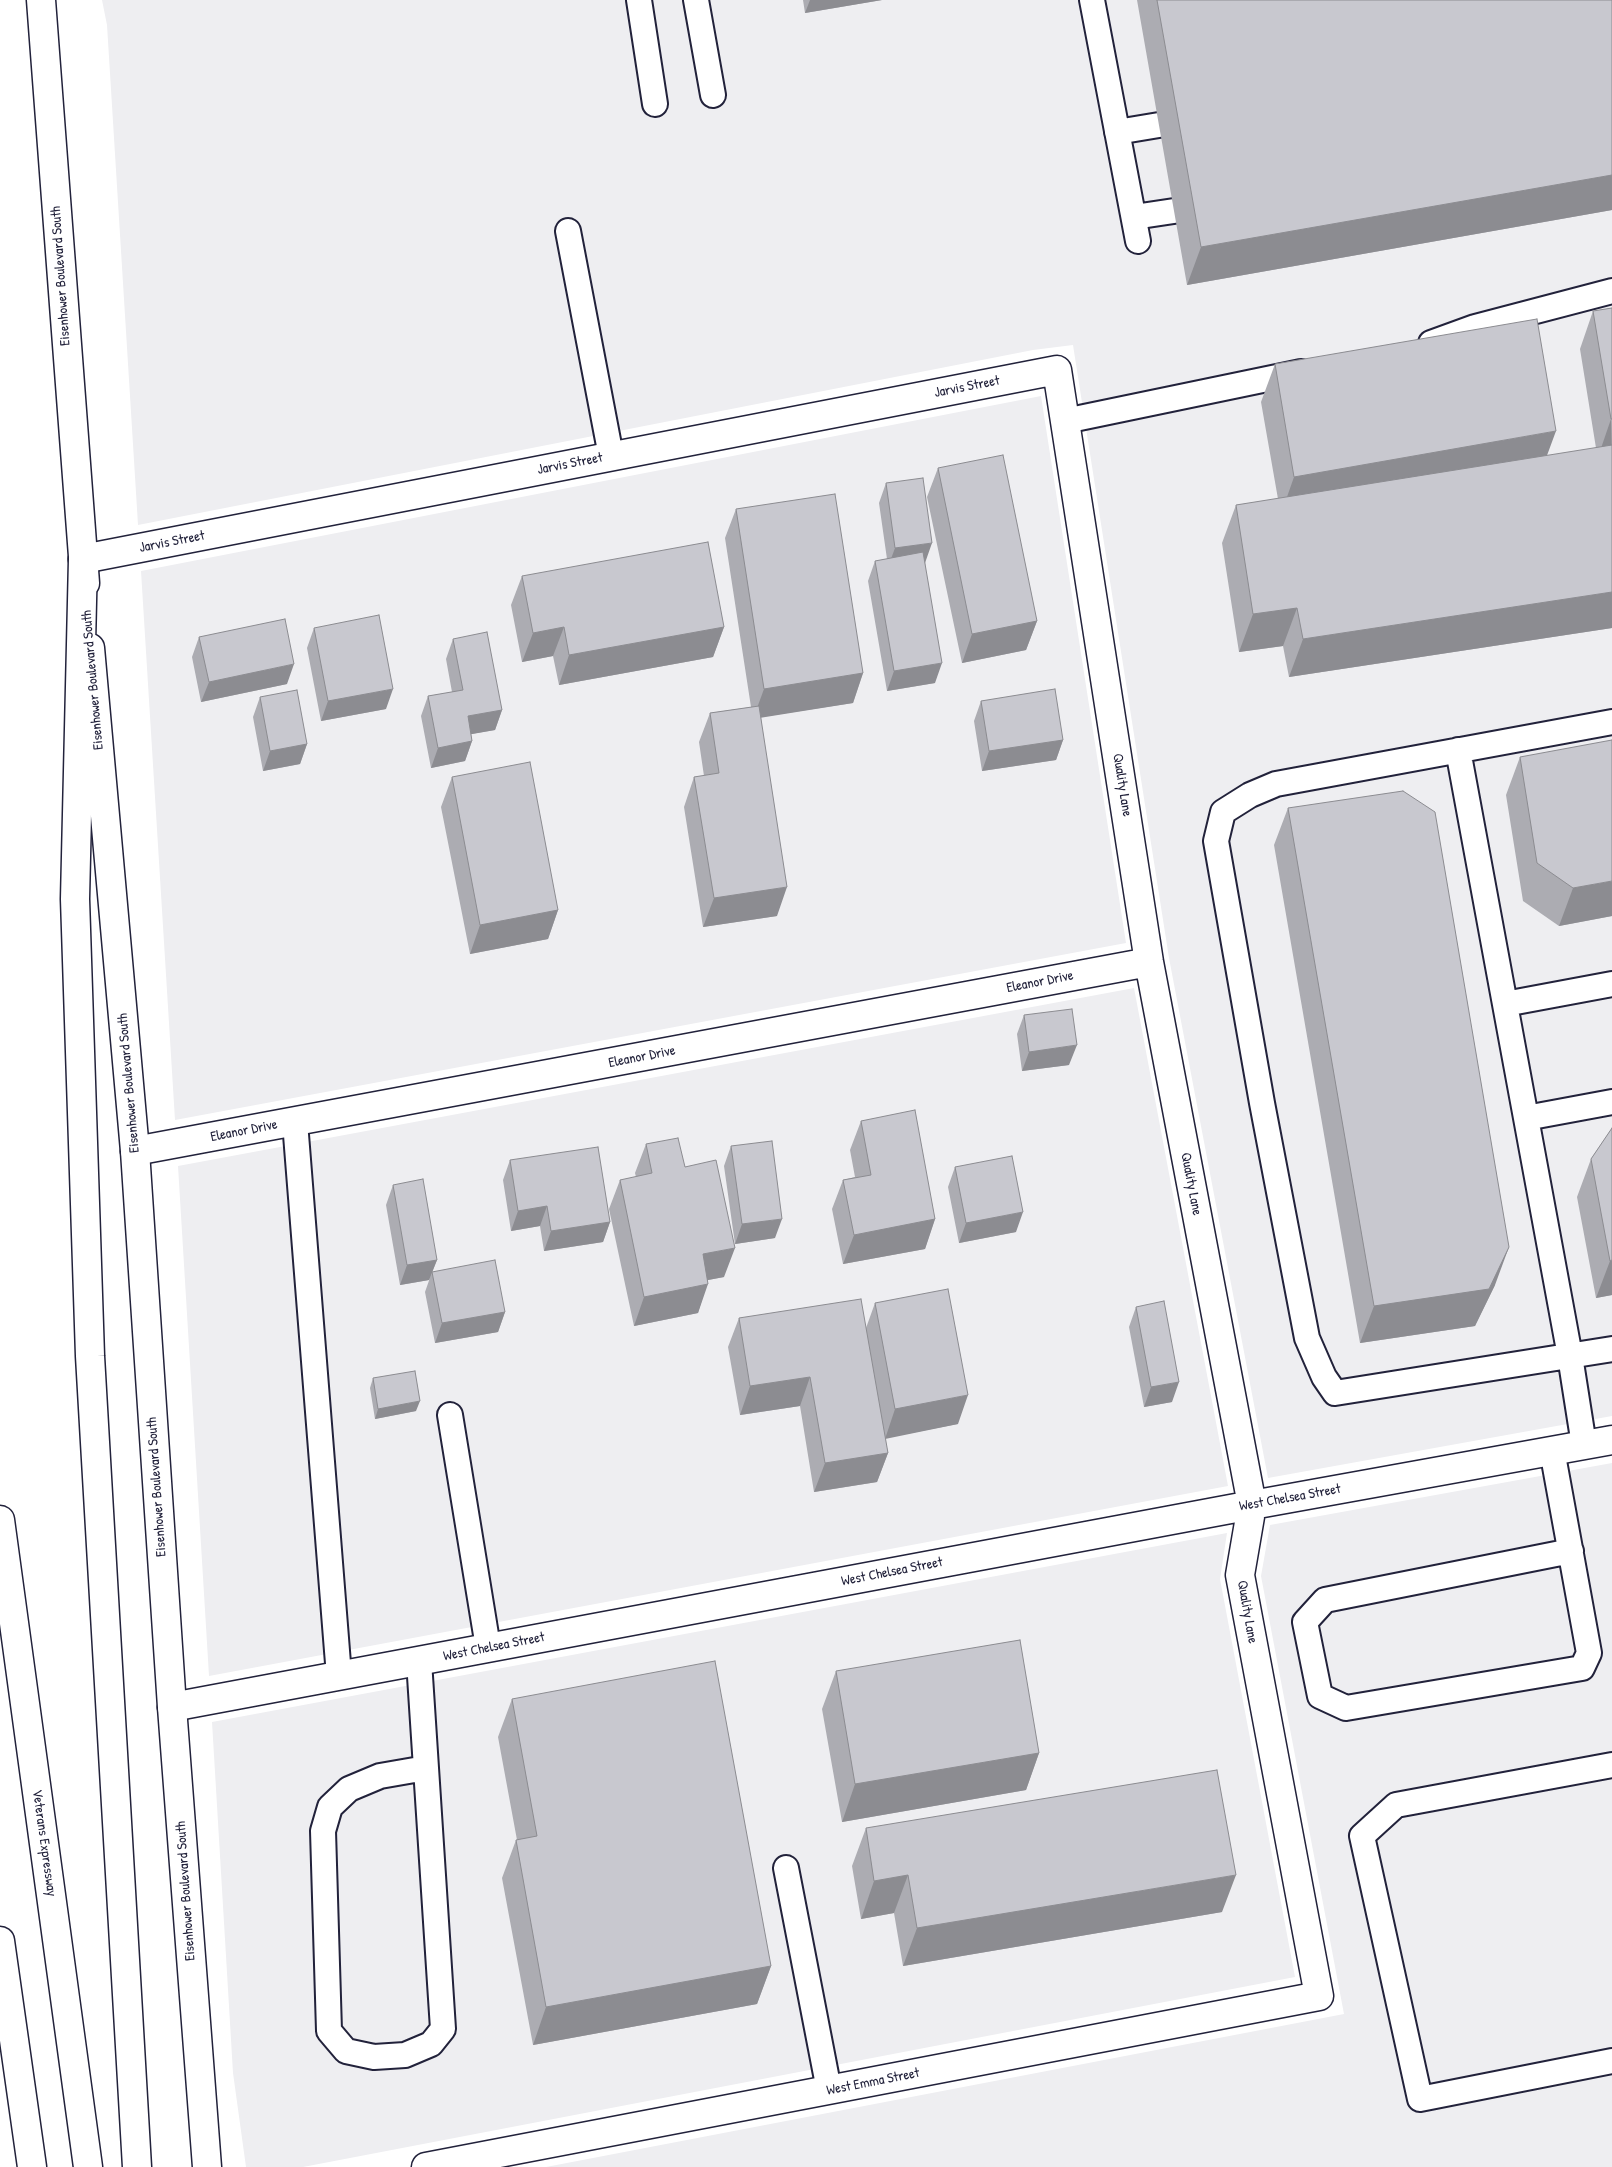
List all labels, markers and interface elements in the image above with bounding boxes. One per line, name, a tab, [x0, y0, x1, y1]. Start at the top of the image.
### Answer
street label: Eisenhower Boulevard South	[48, 206, 74, 346]
street label: Jarvis Street	[933, 372, 1001, 402]
street label: Jarvis Street	[536, 449, 604, 479]
street label: Jarvis Street	[138, 527, 206, 557]
street label: Eisenhower Boulevard South	[79, 610, 107, 750]
street label: Quality Lane	[1109, 752, 1135, 818]
street label: Eleanor Drive	[1005, 967, 1075, 997]
street label: Eisenhower Boulevard South	[115, 1013, 143, 1153]
street label: Eleanor Drive	[607, 1042, 677, 1072]
street label: Eleanor Drive	[209, 1116, 279, 1146]
street label: Quality Lane	[1177, 1151, 1205, 1217]
street label: Eisenhower Boulevard South	[144, 1417, 170, 1557]
street label: West Chelsea Street	[1238, 1481, 1342, 1515]
street label: West Chelsea Street	[840, 1554, 944, 1590]
street label: Quality Lane	[1233, 1579, 1261, 1645]
street label: West Chelsea Street	[442, 1629, 546, 1665]
street label: Veterans Expressway	[28, 1788, 60, 1898]
street label: Eisenhower Boulevard South	[173, 1821, 199, 1961]
street label: West Emma Street	[825, 2065, 921, 2099]

